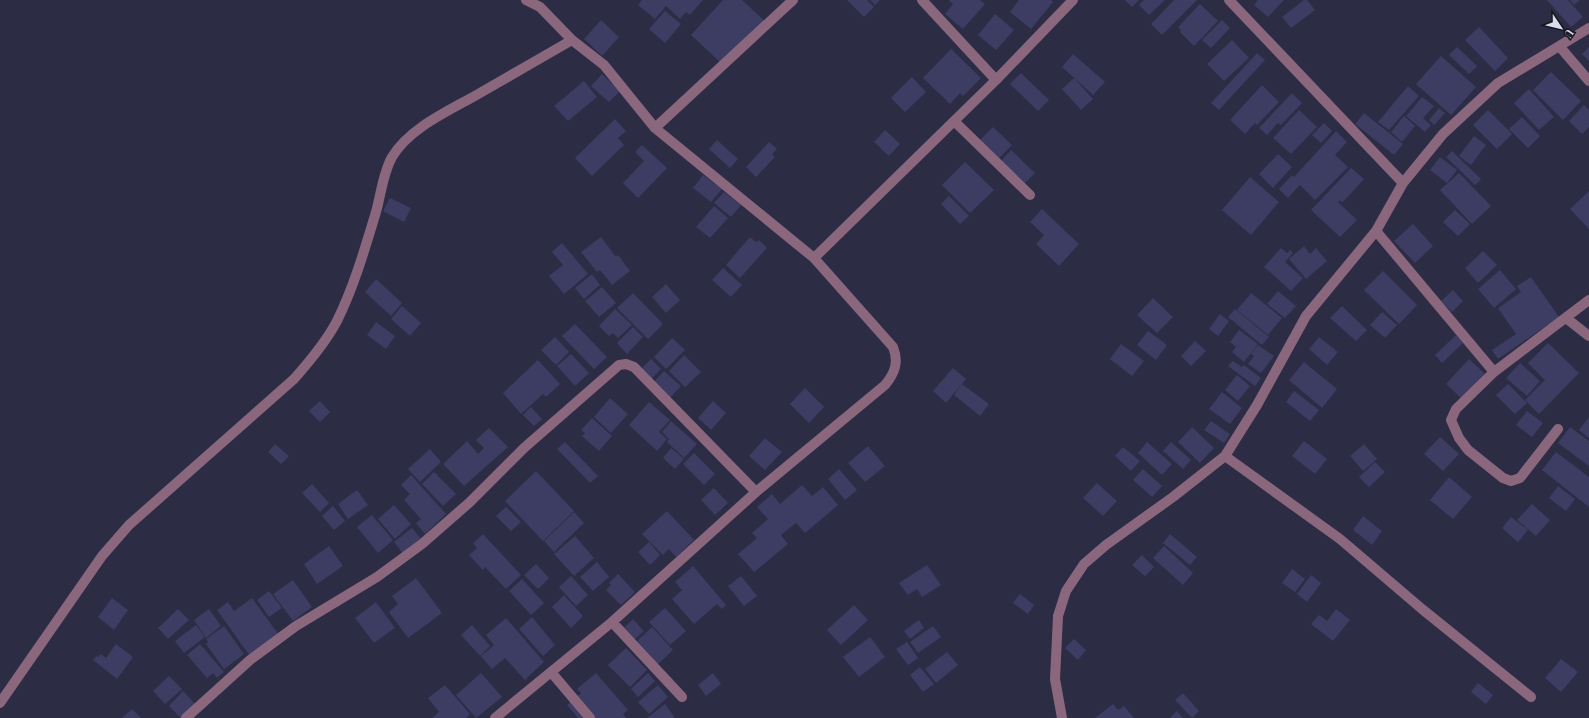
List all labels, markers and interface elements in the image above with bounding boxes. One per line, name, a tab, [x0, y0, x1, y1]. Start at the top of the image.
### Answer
north arrow	[1541, 8, 1581, 48]
text: U	[1561, 27, 1578, 42]

